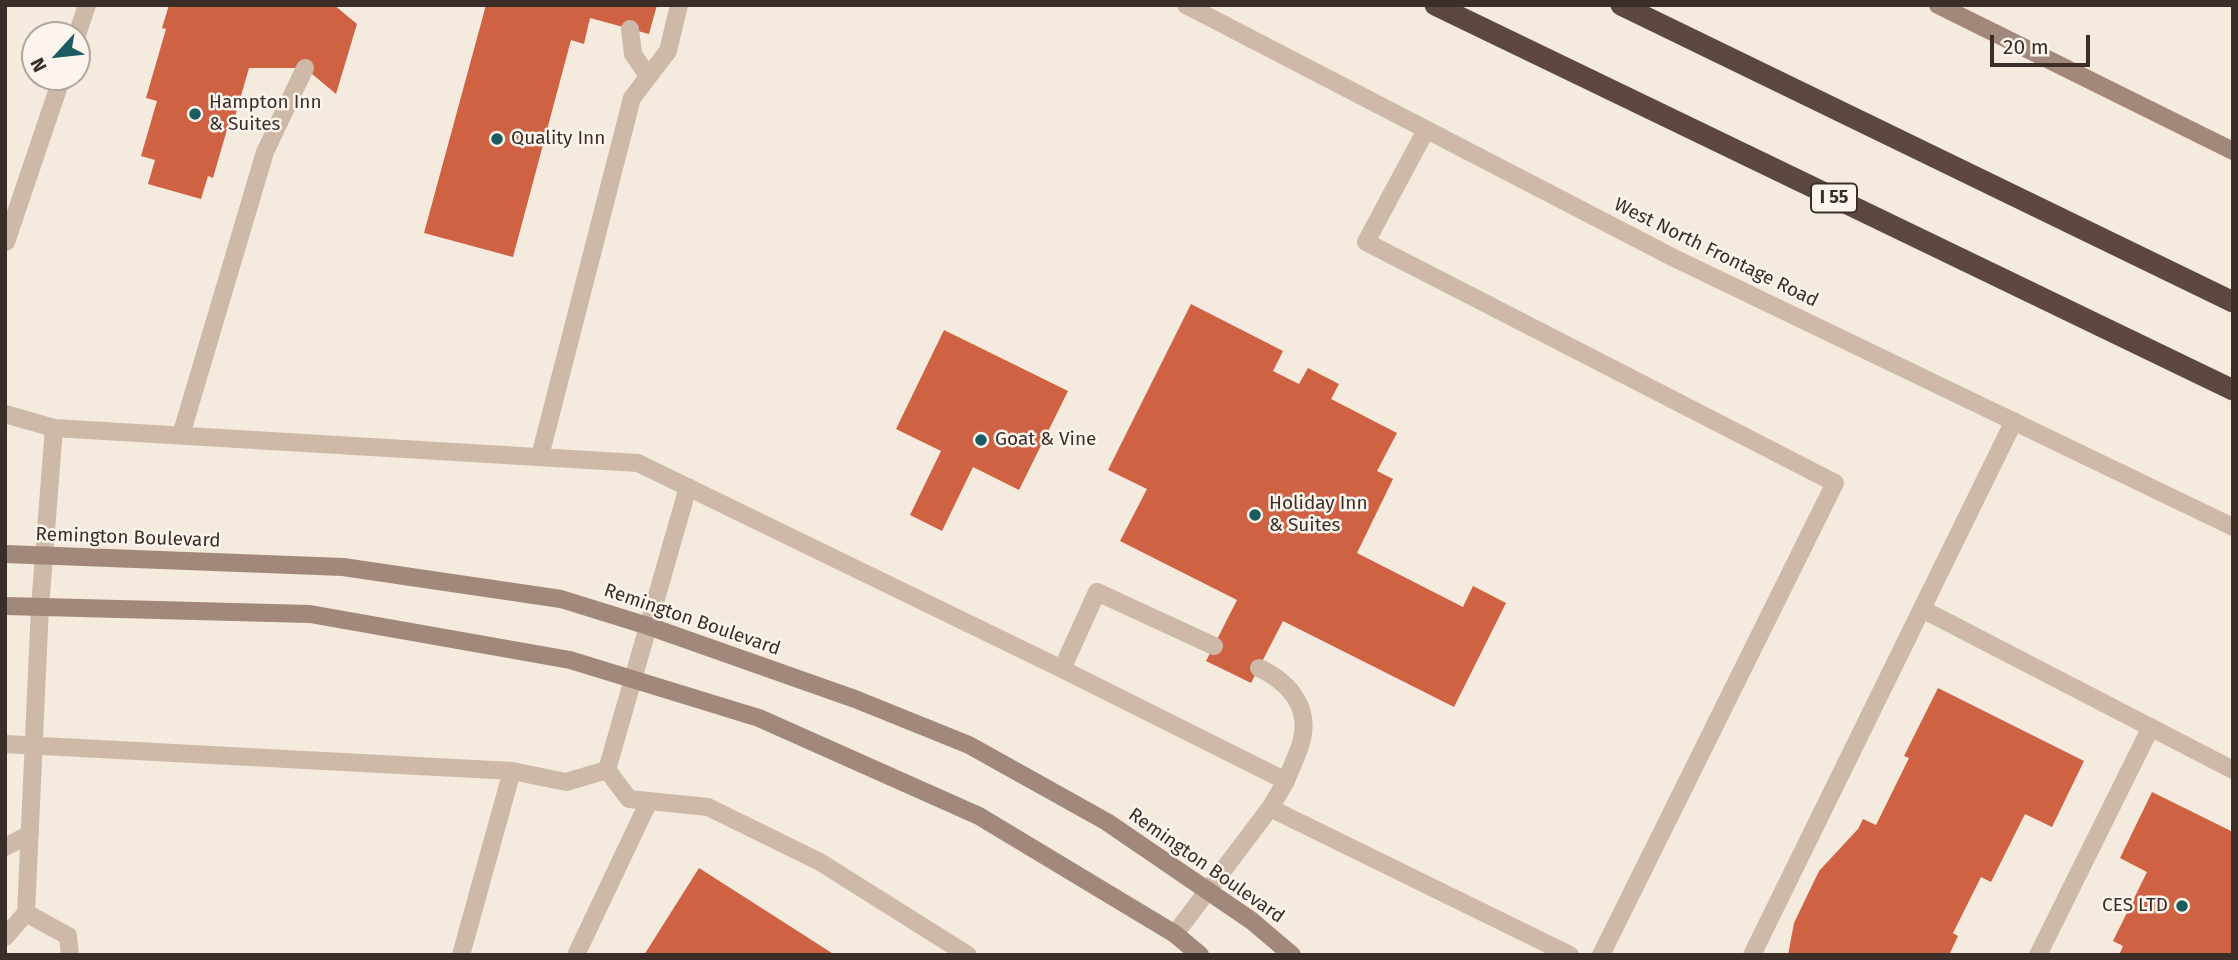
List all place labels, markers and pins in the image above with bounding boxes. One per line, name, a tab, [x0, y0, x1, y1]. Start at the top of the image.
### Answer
place label: Hampton Inn & Suites	[209, 92, 322, 136]
marker: Hampton Inn & Suites	[187, 106, 203, 122]
place label: Quality Inn	[511, 128, 605, 150]
marker: Quality Inn	[489, 131, 505, 147]
place label: Goat & Vine	[995, 429, 1096, 451]
marker: Goat & Vine	[973, 432, 989, 448]
place label: Holiday Inn & Suites	[1269, 493, 1368, 537]
marker: Holiday Inn & Suites	[1247, 507, 1263, 523]
place label: CES LTD	[2102, 895, 2168, 917]
marker: CES LTD	[2174, 898, 2190, 914]

